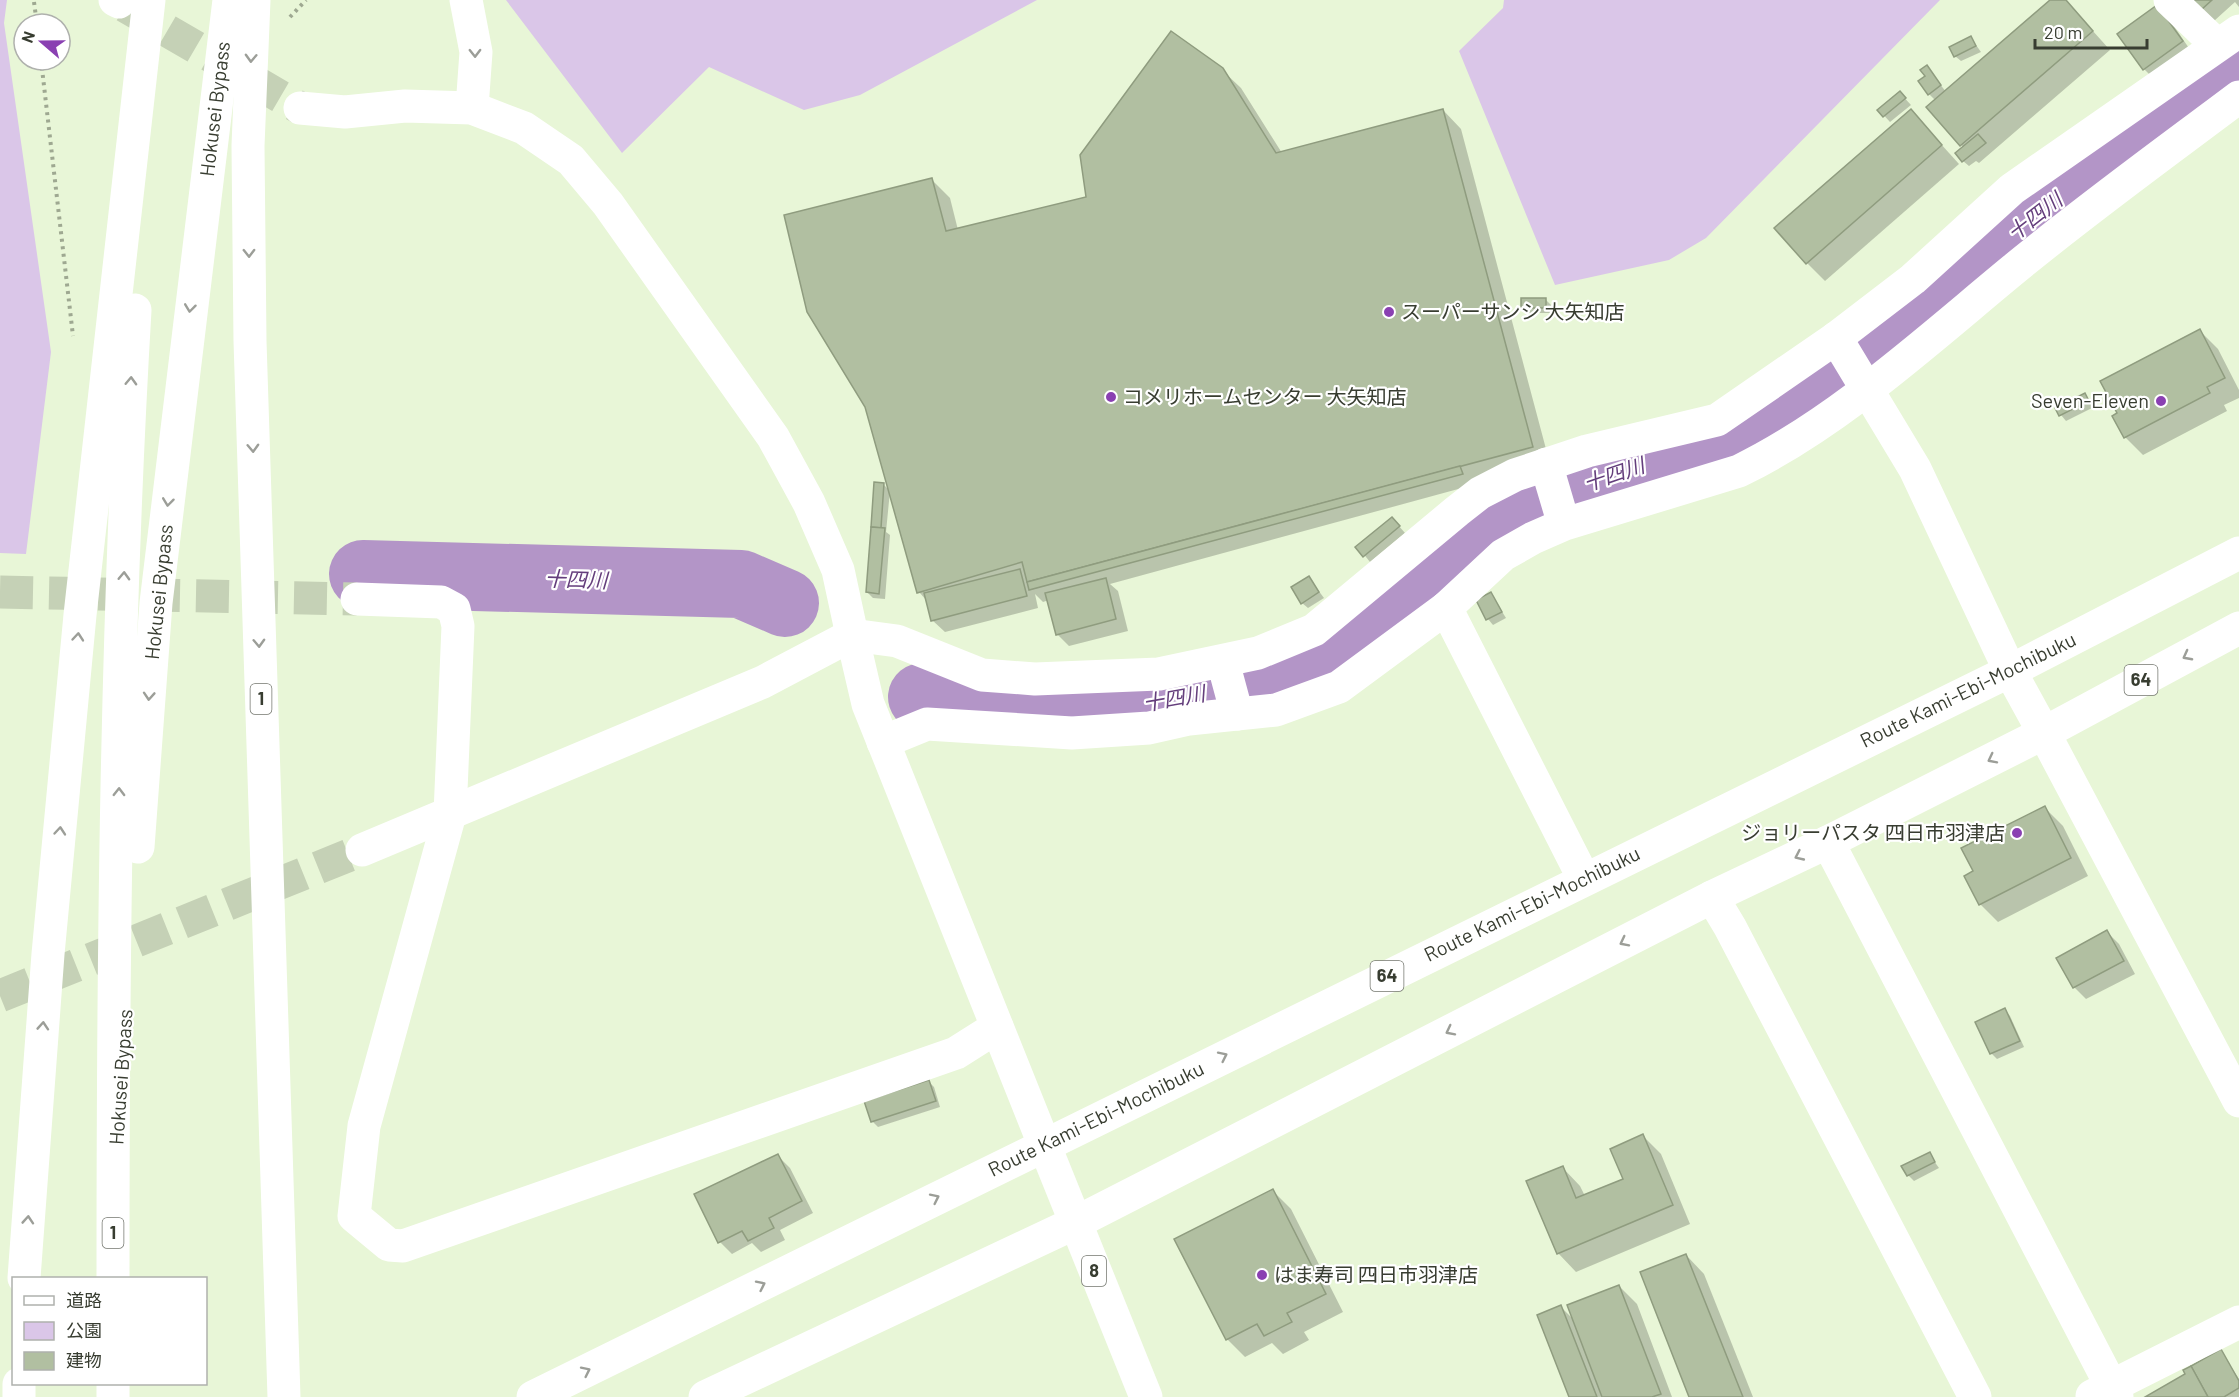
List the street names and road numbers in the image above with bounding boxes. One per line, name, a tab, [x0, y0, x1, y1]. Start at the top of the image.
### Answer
street label: Hokusei Bypass	[194, 40, 234, 178]
street label: Hokusei Bypass	[139, 523, 177, 661]
street label: Route Kami-Ebi-Mochibuku	[1856, 626, 2079, 752]
road number: 64	[2124, 665, 2158, 695]
road number: 1	[250, 684, 272, 714]
street label: Route Kami-Ebi-Mochibuku	[1420, 840, 1643, 966]
road number: 64	[1370, 961, 1404, 991]
street label: Hokusei Bypass	[103, 1008, 137, 1146]
street label: Route Kami-Ebi-Mochibuku	[984, 1055, 1207, 1181]
road number: 1	[102, 1218, 124, 1248]
road number: 8	[1082, 1256, 1106, 1286]

